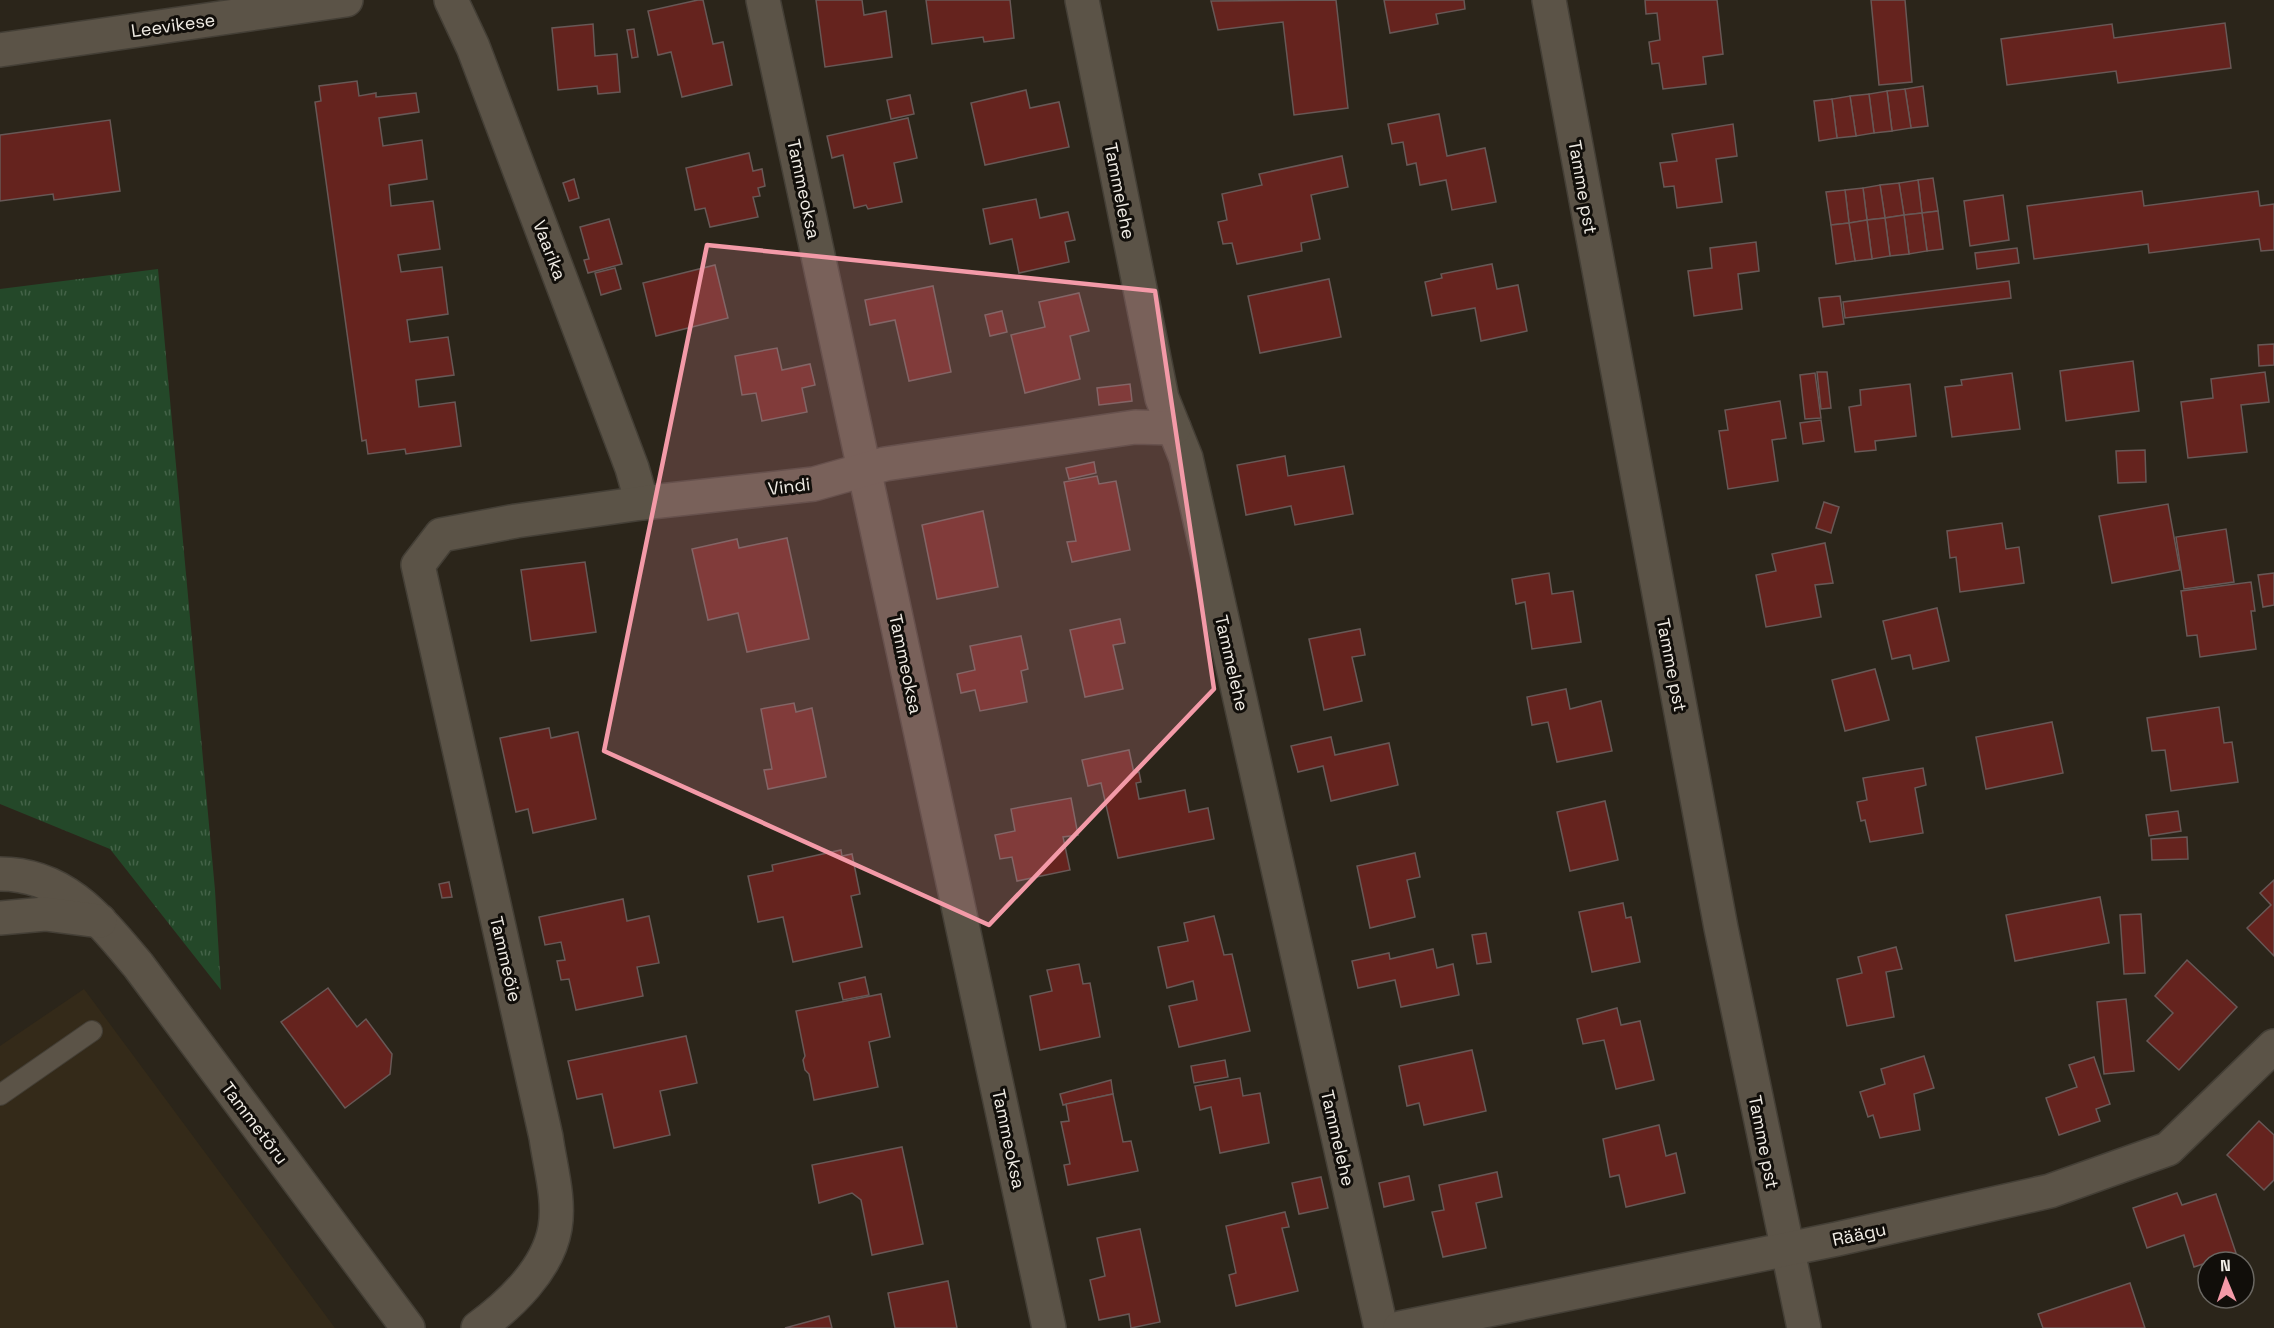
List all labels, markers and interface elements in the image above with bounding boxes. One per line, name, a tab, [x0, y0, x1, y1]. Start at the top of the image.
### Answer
street label: Leevikese	[129, 8, 217, 42]
street label: Tammeoksa	[782, 137, 826, 241]
street label: Tamme pst	[1563, 138, 1603, 236]
street label: Tammelehe	[1099, 141, 1141, 241]
street label: Vaarika	[528, 217, 572, 283]
street label: Vindi	[766, 472, 812, 500]
street label: Tammeoksa	[884, 612, 928, 716]
street label: Tammelehe	[1210, 613, 1254, 713]
street label: Tamme pst	[1652, 616, 1692, 714]
street label: Tammeõie	[485, 914, 527, 1004]
street label: Tammetõru	[216, 1077, 294, 1169]
street label: Tammeoksa	[987, 1087, 1031, 1191]
street label: Tammelehe	[1316, 1088, 1360, 1188]
street label: Tamme pst	[1744, 1093, 1784, 1191]
street label: Räägu	[1830, 1217, 1888, 1251]
north arrow	[2196, 1250, 2256, 1310]
text: N	[2220, 1255, 2231, 1276]

